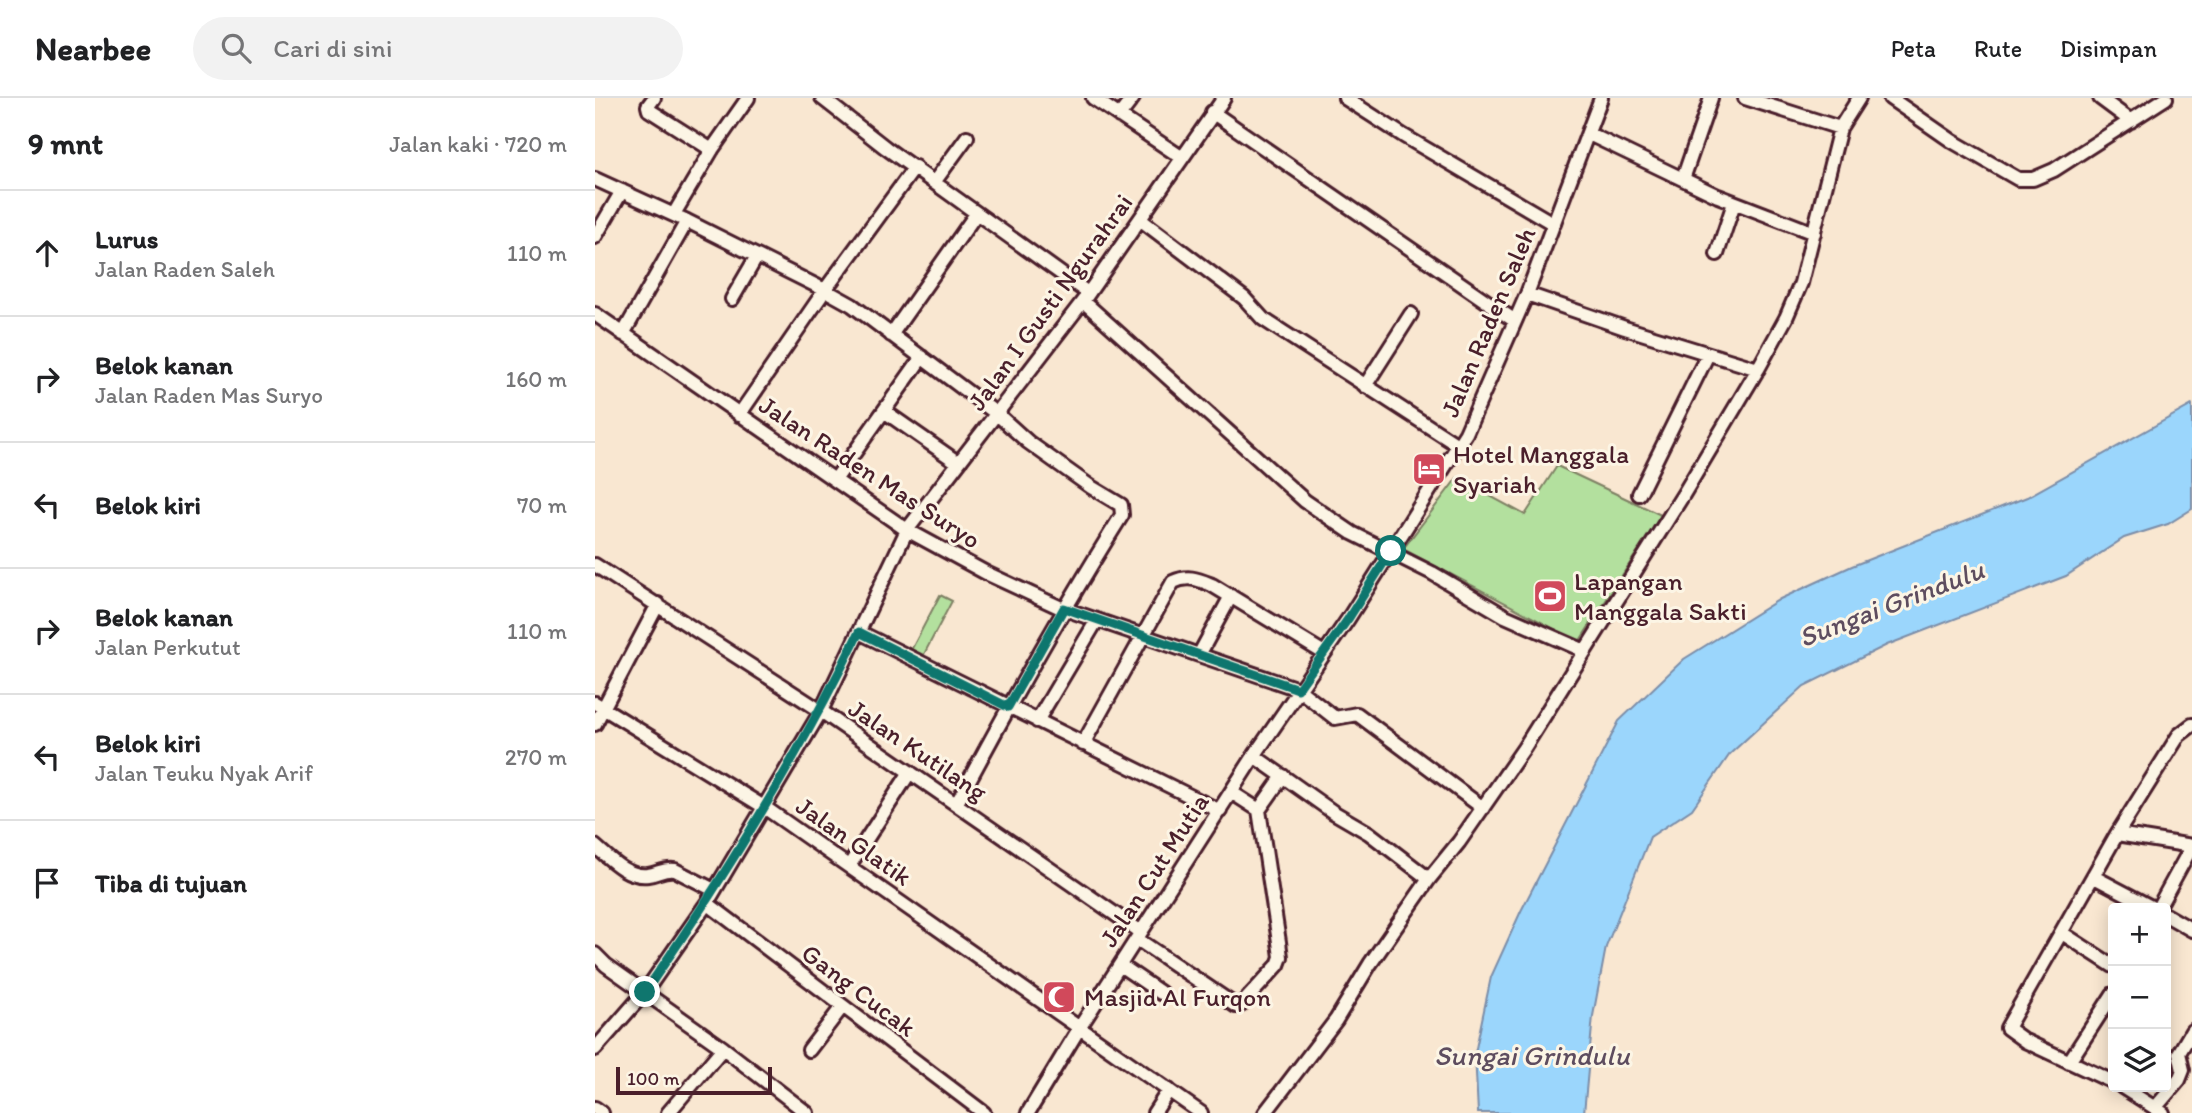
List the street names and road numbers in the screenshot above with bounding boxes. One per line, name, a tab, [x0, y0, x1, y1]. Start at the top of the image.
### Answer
street label: Jalan I Gusti Ngurahrai	[961, 187, 1139, 417]
street label: Jalan Raden Saleh	[1434, 222, 1543, 422]
street label: Jalan Raden Mas Suryo	[753, 388, 987, 556]
street label: Jalan Kutilang	[843, 692, 994, 808]
street label: Jalan Cut Mutia	[1092, 787, 1216, 953]
street label: Jalan Glatik	[790, 789, 918, 893]
street label: Gang Cucak	[795, 937, 923, 1044]

